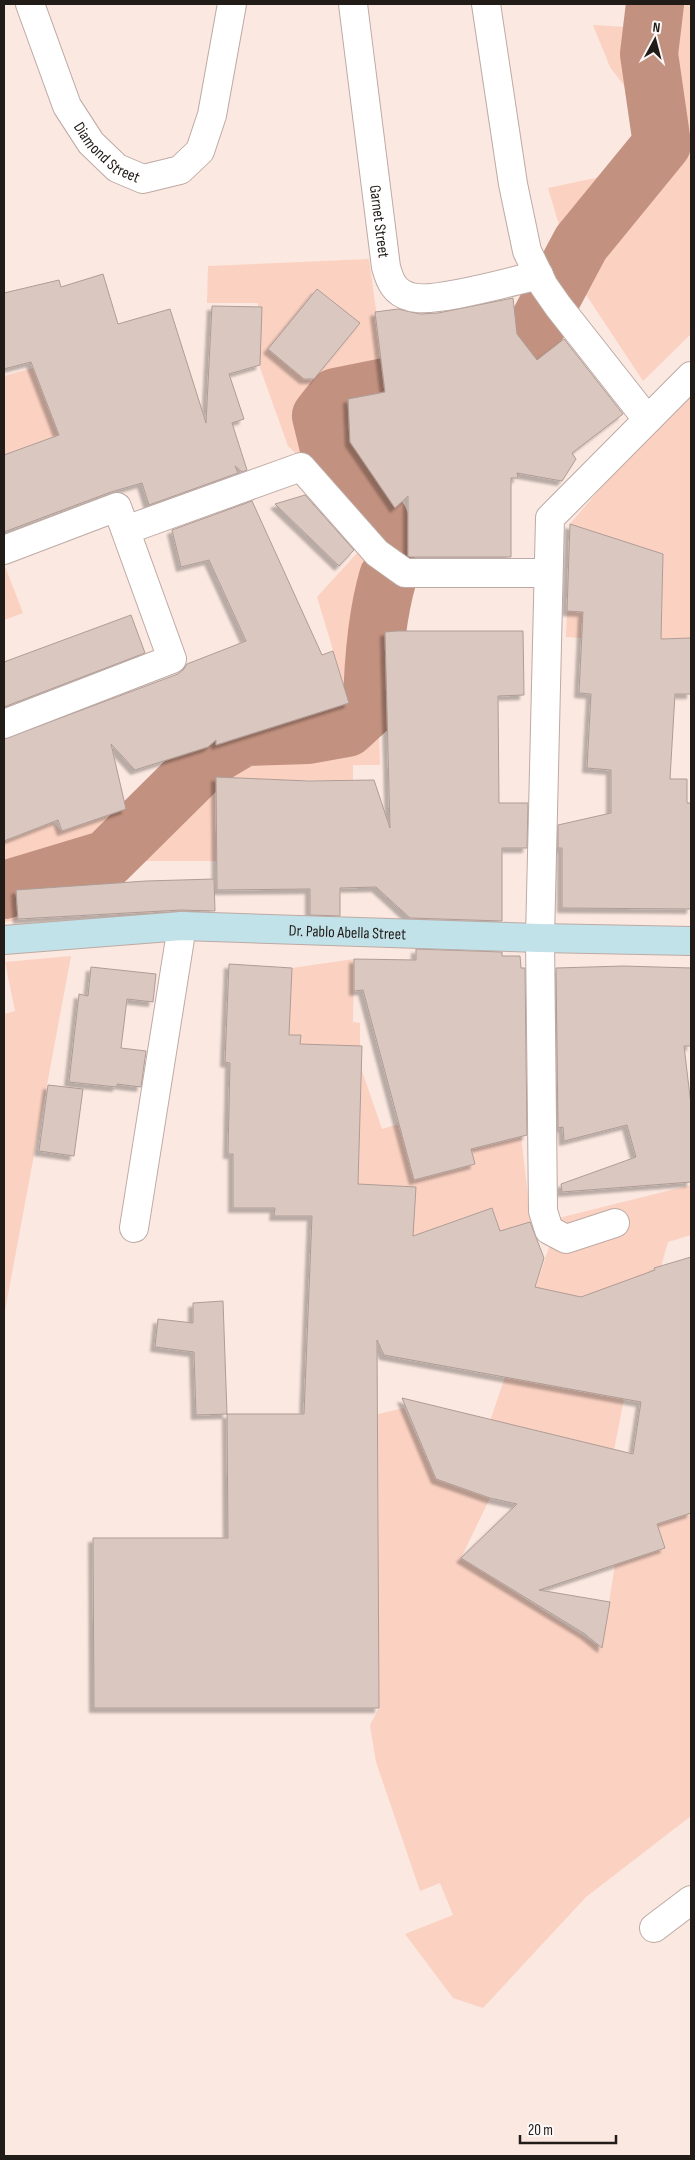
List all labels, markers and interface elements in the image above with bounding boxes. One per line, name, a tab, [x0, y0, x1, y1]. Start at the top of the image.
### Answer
north arrow	[630, 15, 680, 65]
text: N	[652, 19, 661, 36]
street label: Diamond Street	[69, 119, 143, 188]
street label: Garnet Street	[365, 184, 393, 259]
street label: Dr. Pablo Abella Street	[288, 922, 406, 945]
scale bar	[520, 2112, 616, 2144]
text: 20 m	[528, 2121, 553, 2140]

